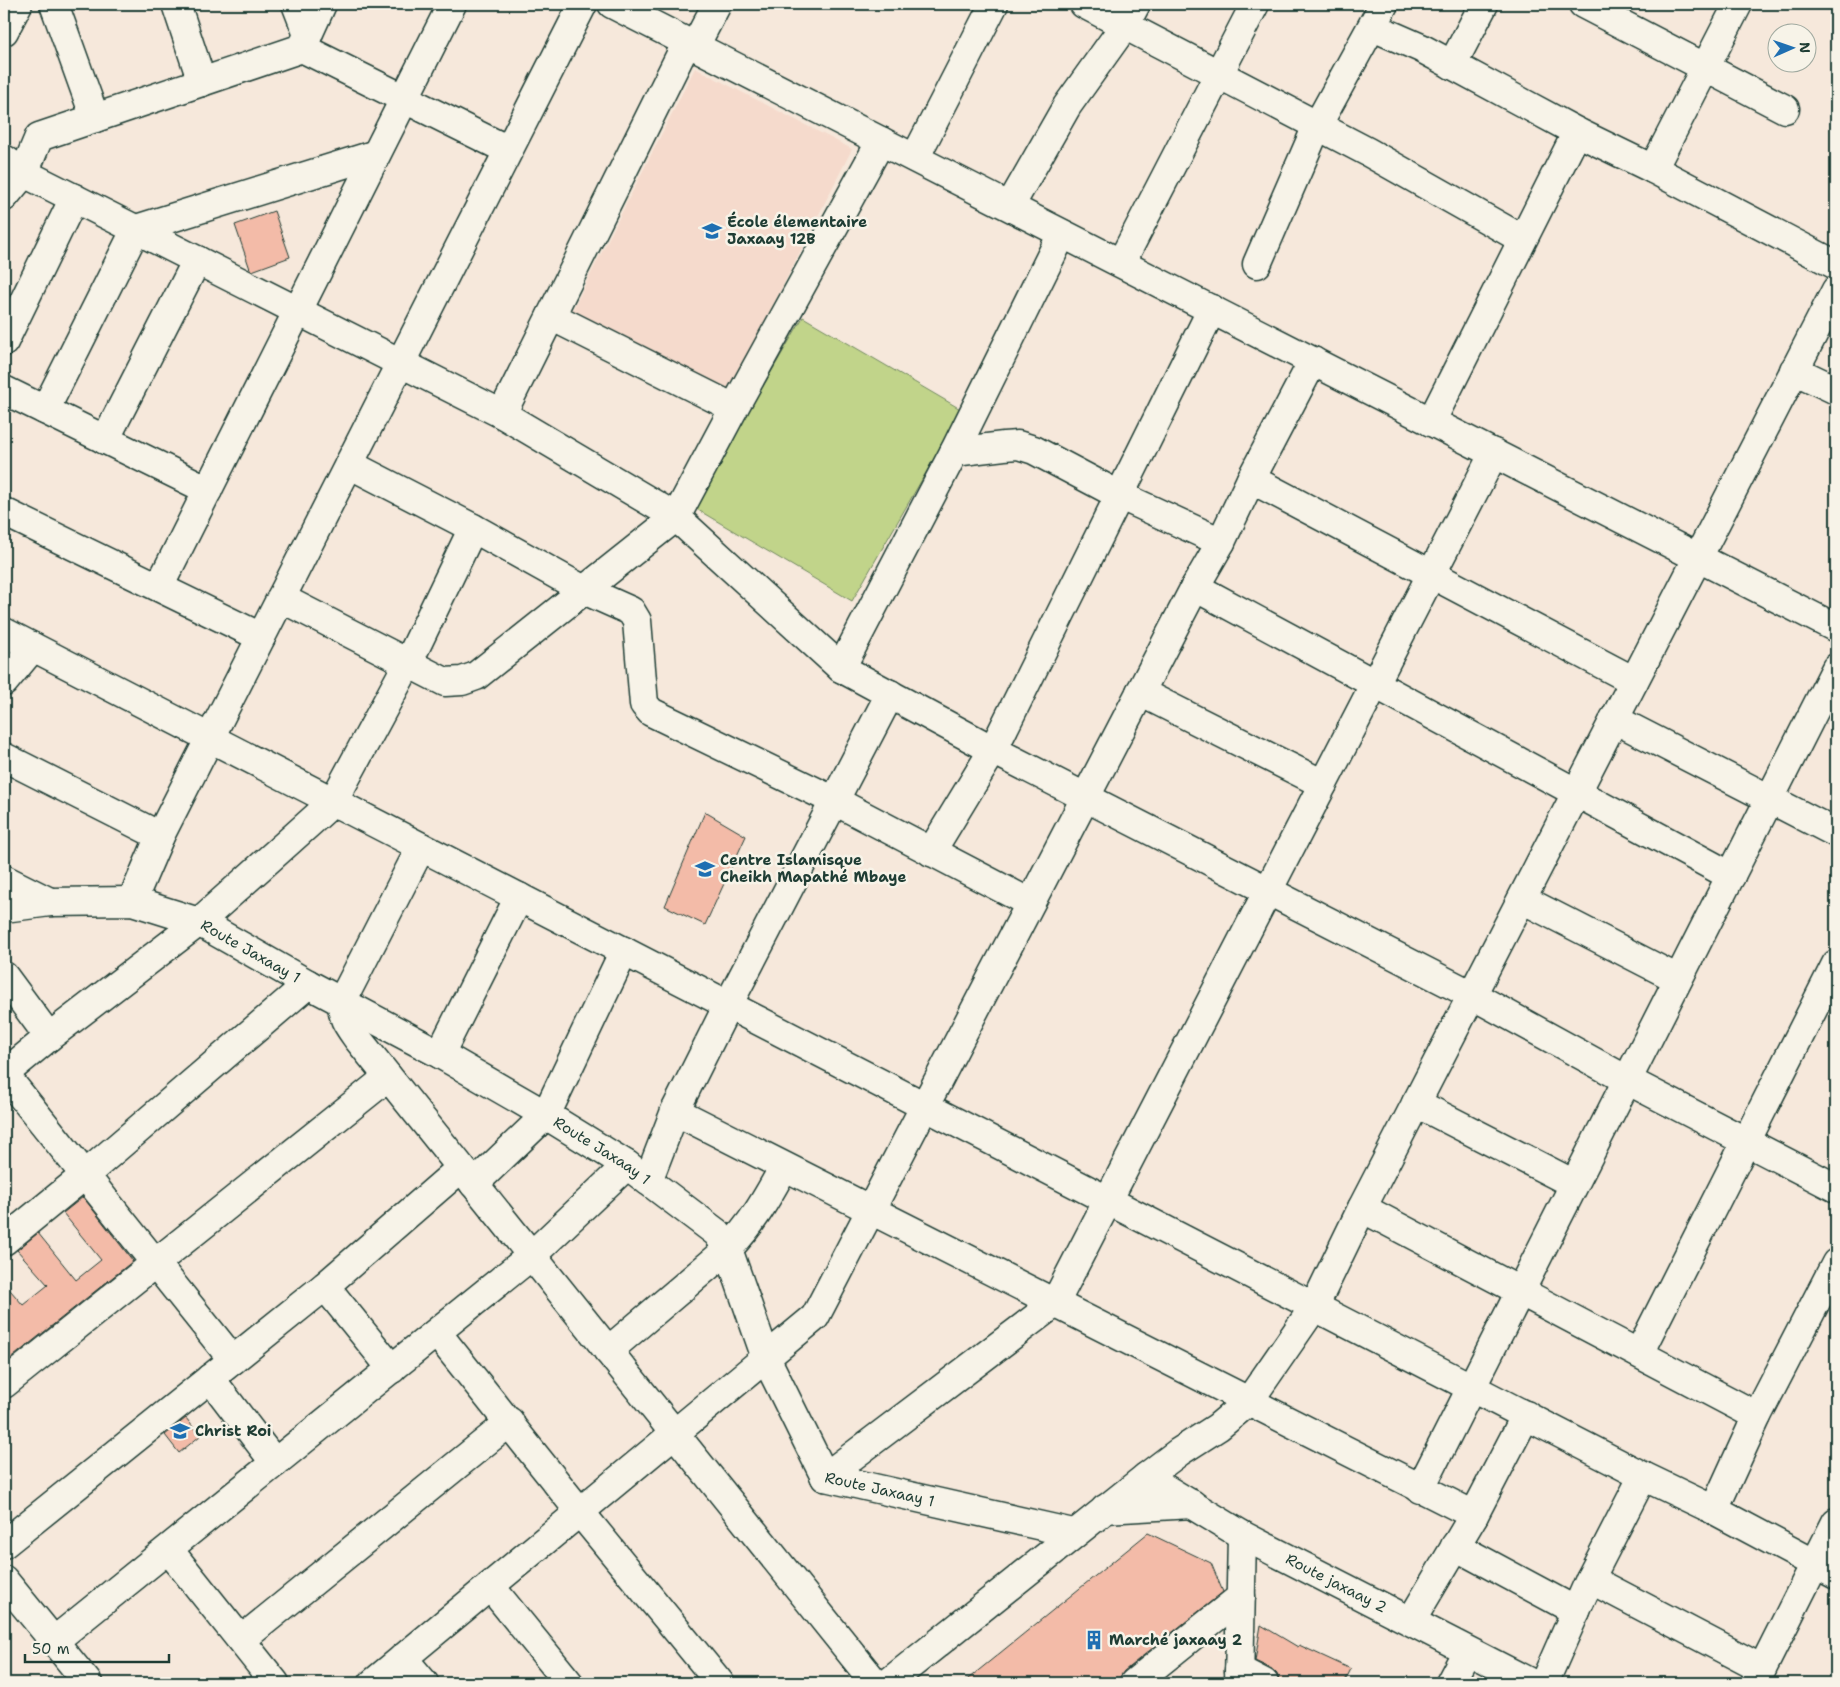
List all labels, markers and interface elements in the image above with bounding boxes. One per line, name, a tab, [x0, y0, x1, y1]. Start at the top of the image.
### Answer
north arrow	[1768, 22, 1818, 72]
text: N	[1796, 42, 1814, 53]
place label: École élementaire Jaxaay 12B	[727, 211, 867, 249]
school or university icon: École élementaire Jaxaay 12B	[701, 220, 723, 242]
place label: Centre Islamisque Cheikh Mapathé Mbaye	[720, 850, 907, 887]
school or university icon: Centre Islamisque Cheikh Mapathé Mbaye	[694, 858, 716, 880]
street label: Route Jaxaay 1	[197, 915, 304, 988]
street label: Route Jaxaay 1	[550, 1112, 655, 1189]
school or university icon: Christ Roi	[169, 1420, 191, 1442]
place label: Christ Roi	[195, 1421, 271, 1441]
street label: Route Jaxaay 1	[823, 1467, 936, 1511]
street label: Route jaxaay 2	[1282, 1549, 1390, 1617]
building icon: Marché jaxaay 2	[1083, 1629, 1105, 1651]
place label: Marché jaxaay 2	[1109, 1630, 1243, 1650]
scale bar	[25, 1632, 169, 1664]
text: 50 m	[32, 1639, 70, 1659]

